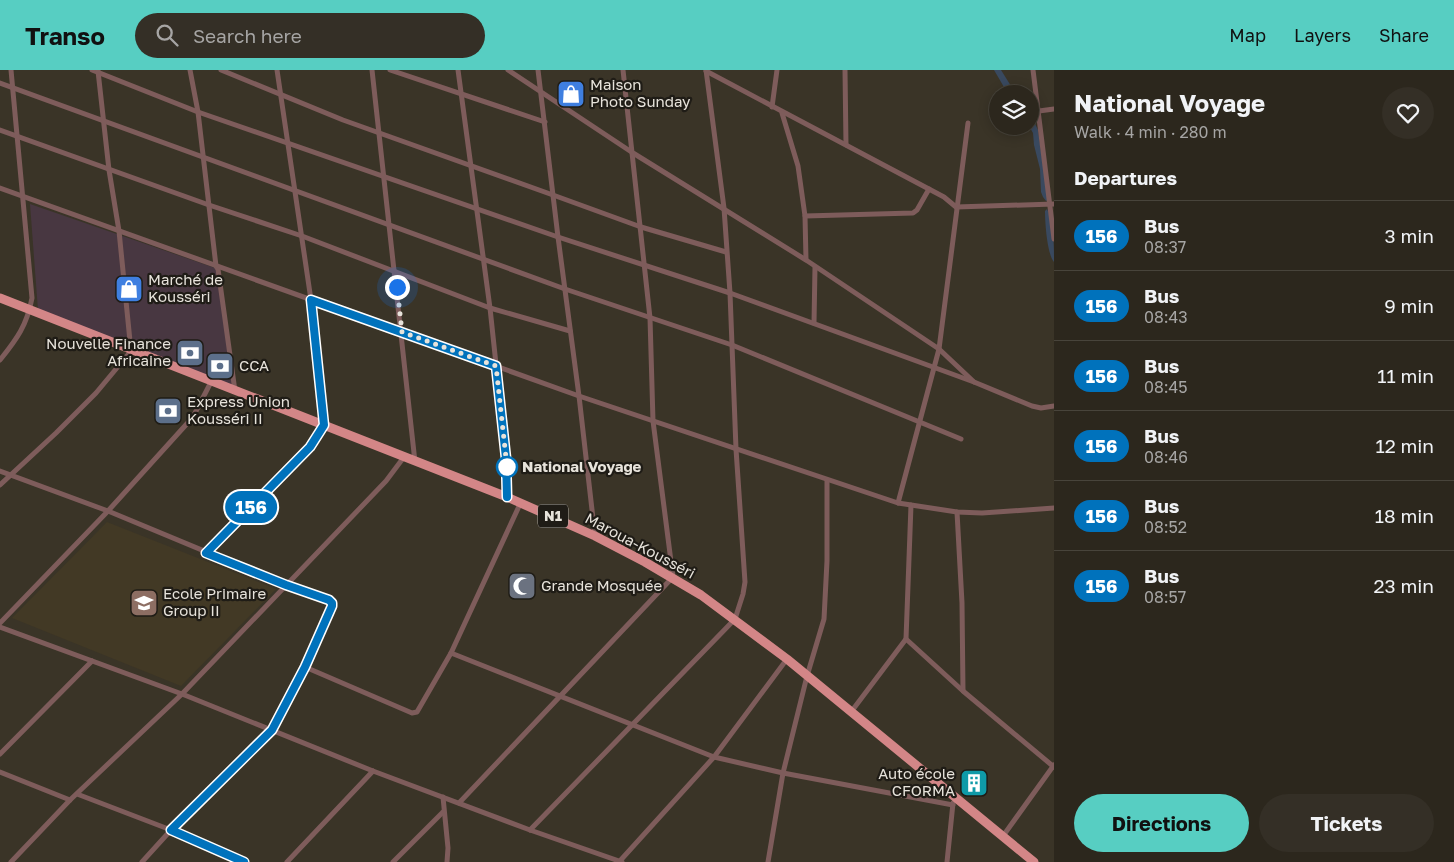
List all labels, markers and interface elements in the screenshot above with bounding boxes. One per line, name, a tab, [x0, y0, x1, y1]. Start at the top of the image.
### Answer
search box	[135, 13, 485, 58]
text: Transo	[25, 21, 105, 50]
icon: search	[153, 21, 181, 49]
text: Search here	[193, 24, 302, 47]
text: Map	[1229, 24, 1266, 46]
text: Layers	[1294, 24, 1351, 46]
text: Share	[1379, 24, 1429, 46]
place label: Maison Photo Sunday	[590, 75, 691, 110]
shop icon: Maison Photo Sunday	[556, 79, 586, 109]
map controls	[989, 85, 1039, 135]
button: layers	[989, 85, 1039, 135]
button: heart	[1382, 87, 1434, 139]
text: National Voyage	[1074, 88, 1265, 117]
text: Walk · 4 min · 280 m	[1074, 122, 1227, 142]
text: Departures	[1074, 166, 1177, 189]
text: Bus	[1144, 214, 1179, 237]
text: 3 min	[1385, 224, 1434, 247]
text: 156	[1086, 225, 1117, 247]
text: 08:37	[1144, 237, 1186, 257]
place label: Marché de Kousséri	[148, 270, 223, 305]
shop icon: Marché de Kousséri	[114, 274, 144, 304]
your location	[385, 275, 410, 300]
text: Bus	[1144, 284, 1179, 307]
text: 9 min	[1384, 294, 1434, 317]
text: 156	[1086, 295, 1117, 317]
text: 08:43	[1144, 307, 1188, 327]
place label: Nouvelle Finance Africaine	[46, 334, 171, 369]
bank icon: Nouvelle Finance Africaine	[175, 338, 205, 368]
bank icon: CCA	[205, 351, 235, 381]
text: Bus	[1144, 354, 1179, 377]
place label: CCA	[239, 356, 269, 374]
text: 11 min	[1377, 364, 1434, 387]
text: 156	[1086, 365, 1117, 387]
text: 08:45	[1144, 377, 1188, 397]
place label: Express Union Kousséri II	[187, 392, 290, 427]
bank icon: Express Union Kousséri II	[153, 396, 183, 426]
text: Bus	[1144, 424, 1179, 447]
text: 12 min	[1375, 434, 1434, 457]
text: 156	[1086, 435, 1117, 457]
text: 08:46	[1144, 447, 1188, 467]
marker: National Voyage	[496, 456, 518, 478]
place label: National Voyage	[522, 457, 642, 475]
line badge: 156	[222, 491, 280, 523]
text: Bus	[1144, 494, 1179, 517]
text: 156	[235, 496, 267, 518]
road number: N1	[538, 504, 568, 528]
text: 18 min	[1375, 504, 1434, 527]
text: 156	[1086, 505, 1117, 527]
street label: Maroua-Kousséri	[582, 509, 699, 582]
text: 08:52	[1144, 517, 1187, 537]
text: Bus	[1144, 564, 1179, 587]
mosque icon: Grande Mosquée	[507, 571, 537, 601]
text: 23 min	[1374, 574, 1434, 597]
text: 156	[1086, 575, 1117, 597]
place label: Grande Mosquée	[541, 576, 663, 594]
place label: Ecole Primaire Group II	[163, 584, 266, 619]
text: 08:57	[1144, 587, 1186, 607]
school or university icon: Ecole Primaire Group II	[129, 588, 159, 618]
place label: Auto école CFORMA	[878, 764, 955, 799]
building icon: Auto école CFORMA	[959, 768, 989, 798]
button: Directions	[1074, 794, 1249, 852]
button: Tickets	[1259, 794, 1434, 852]

